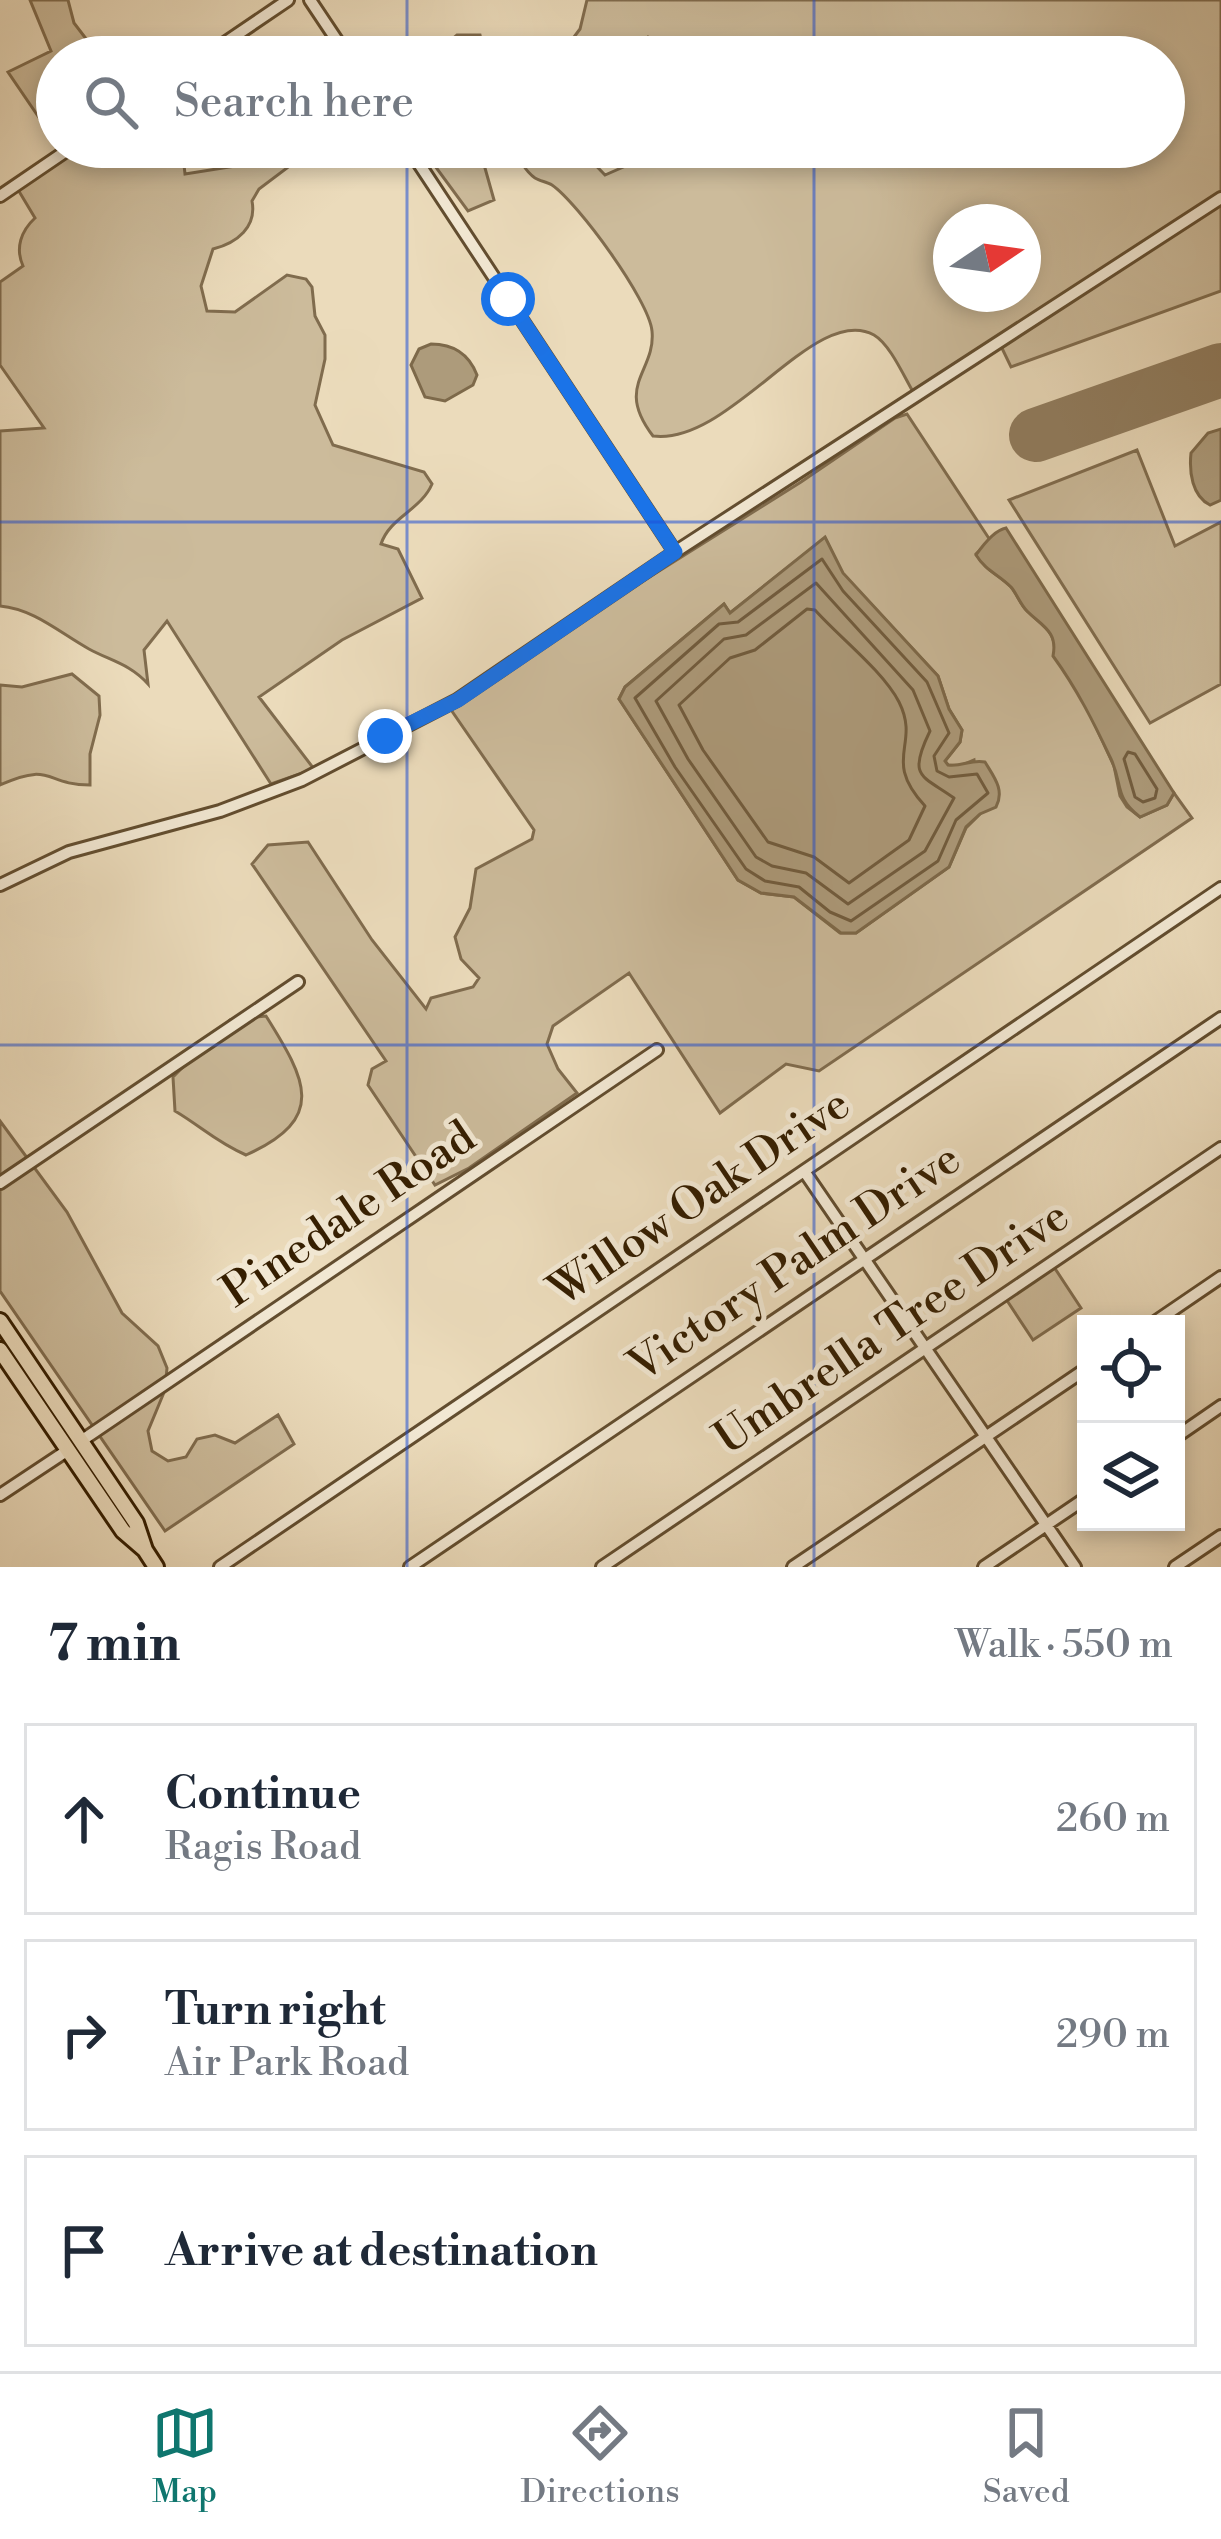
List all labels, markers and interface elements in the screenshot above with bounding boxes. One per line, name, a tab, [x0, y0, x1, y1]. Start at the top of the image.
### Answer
search box	[36, 36, 1185, 168]
icon: search	[78, 69, 144, 135]
text: Search here	[174, 74, 414, 131]
north arrow	[933, 204, 1041, 312]
route start	[481, 272, 535, 326]
route end	[358, 709, 412, 763]
street label: Willow Oak Drive	[537, 1076, 861, 1321]
street label: Pinedale Road	[212, 1109, 487, 1321]
street label: Victory Palm Drive	[617, 1131, 972, 1396]
street label: Umbrella Tree Drive	[704, 1188, 1080, 1468]
map controls	[1077, 1315, 1185, 1531]
button: locate	[1077, 1315, 1185, 1423]
button: layers	[1077, 1423, 1185, 1531]
text: 7 min	[48, 1613, 180, 1677]
text: Walk · 550 m	[955, 1621, 1173, 1670]
text: Continue	[165, 1766, 361, 1823]
icon: ahead	[51, 1786, 117, 1852]
text: 260 m	[1056, 1795, 1170, 1844]
text: Ragis Road	[165, 1823, 361, 1872]
text: Turn right	[165, 1982, 386, 2039]
icon: right	[51, 2002, 117, 2068]
text: 290 m	[1056, 2011, 1170, 2060]
text: Air Park Road	[165, 2039, 409, 2088]
icon: arrive	[51, 2218, 117, 2284]
text: Arrive at destination	[165, 2223, 598, 2280]
tab: Map	[152, 2400, 218, 2513]
tab: Directions	[521, 2400, 680, 2513]
tab: Saved	[983, 2400, 1069, 2513]

